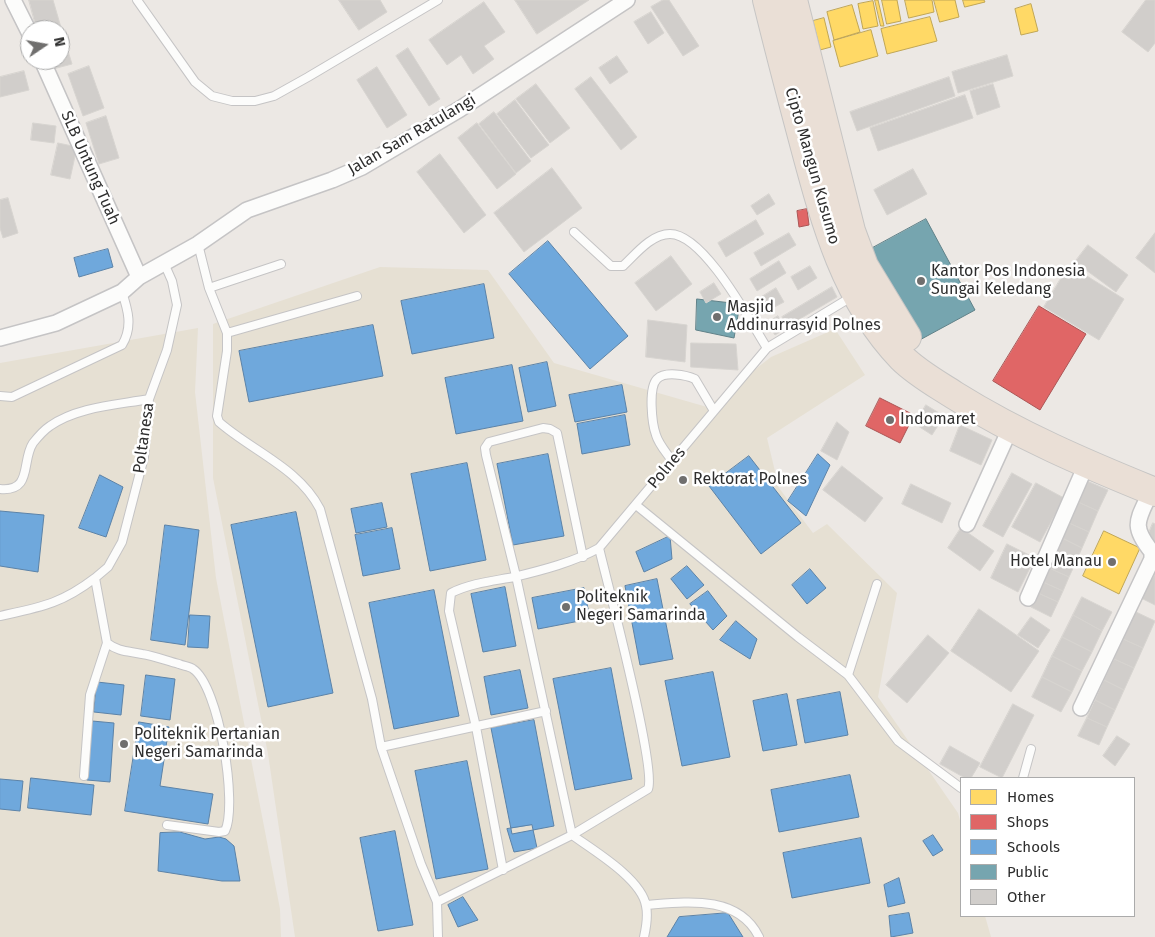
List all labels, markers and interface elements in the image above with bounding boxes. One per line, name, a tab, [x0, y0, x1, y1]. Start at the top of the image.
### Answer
north arrow	[20, 20, 70, 70]
text: N	[50, 36, 68, 48]
street label: Cipto Mangun Kusumo	[780, 85, 844, 247]
street label: Jalan Sam Ratulangi	[345, 91, 479, 179]
street label: SLB Untung Tuah	[56, 108, 124, 228]
place label: Kantor Pos Indonesia Sungai Keledang	[931, 262, 1085, 300]
marker: Kantor Pos Indonesia Sungai Keledang	[915, 275, 927, 287]
place label: Masjid Addinurrasyid Polnes	[727, 298, 881, 336]
marker: Masjid Addinurrasyid Polnes	[711, 311, 723, 323]
street label: Poltanesa	[130, 401, 158, 475]
place label: Indomaret	[900, 410, 976, 430]
marker: Indomaret	[884, 414, 896, 426]
street label: Polnes	[644, 443, 690, 493]
place label: Rektorat Polnes	[693, 470, 807, 490]
marker: Rektorat Polnes	[677, 474, 689, 486]
place label: Hotel Manau	[1010, 552, 1102, 572]
marker: Hotel Manau	[1106, 556, 1118, 568]
place label: Politeknik Negeri Samarinda	[576, 588, 706, 626]
marker: Politeknik Negeri Samarinda	[560, 601, 572, 613]
place label: Politeknik Pertanian Negeri Samarinda	[134, 725, 280, 763]
marker: Politeknik Pertanian Negeri Samarinda	[118, 738, 130, 750]
legend	[960, 777, 1135, 917]
text: Homes	[1007, 788, 1054, 806]
text: Shops	[1007, 813, 1049, 831]
text: Schools	[1007, 838, 1060, 856]
text: Public	[1007, 863, 1049, 881]
text: Other	[1007, 888, 1046, 906]

